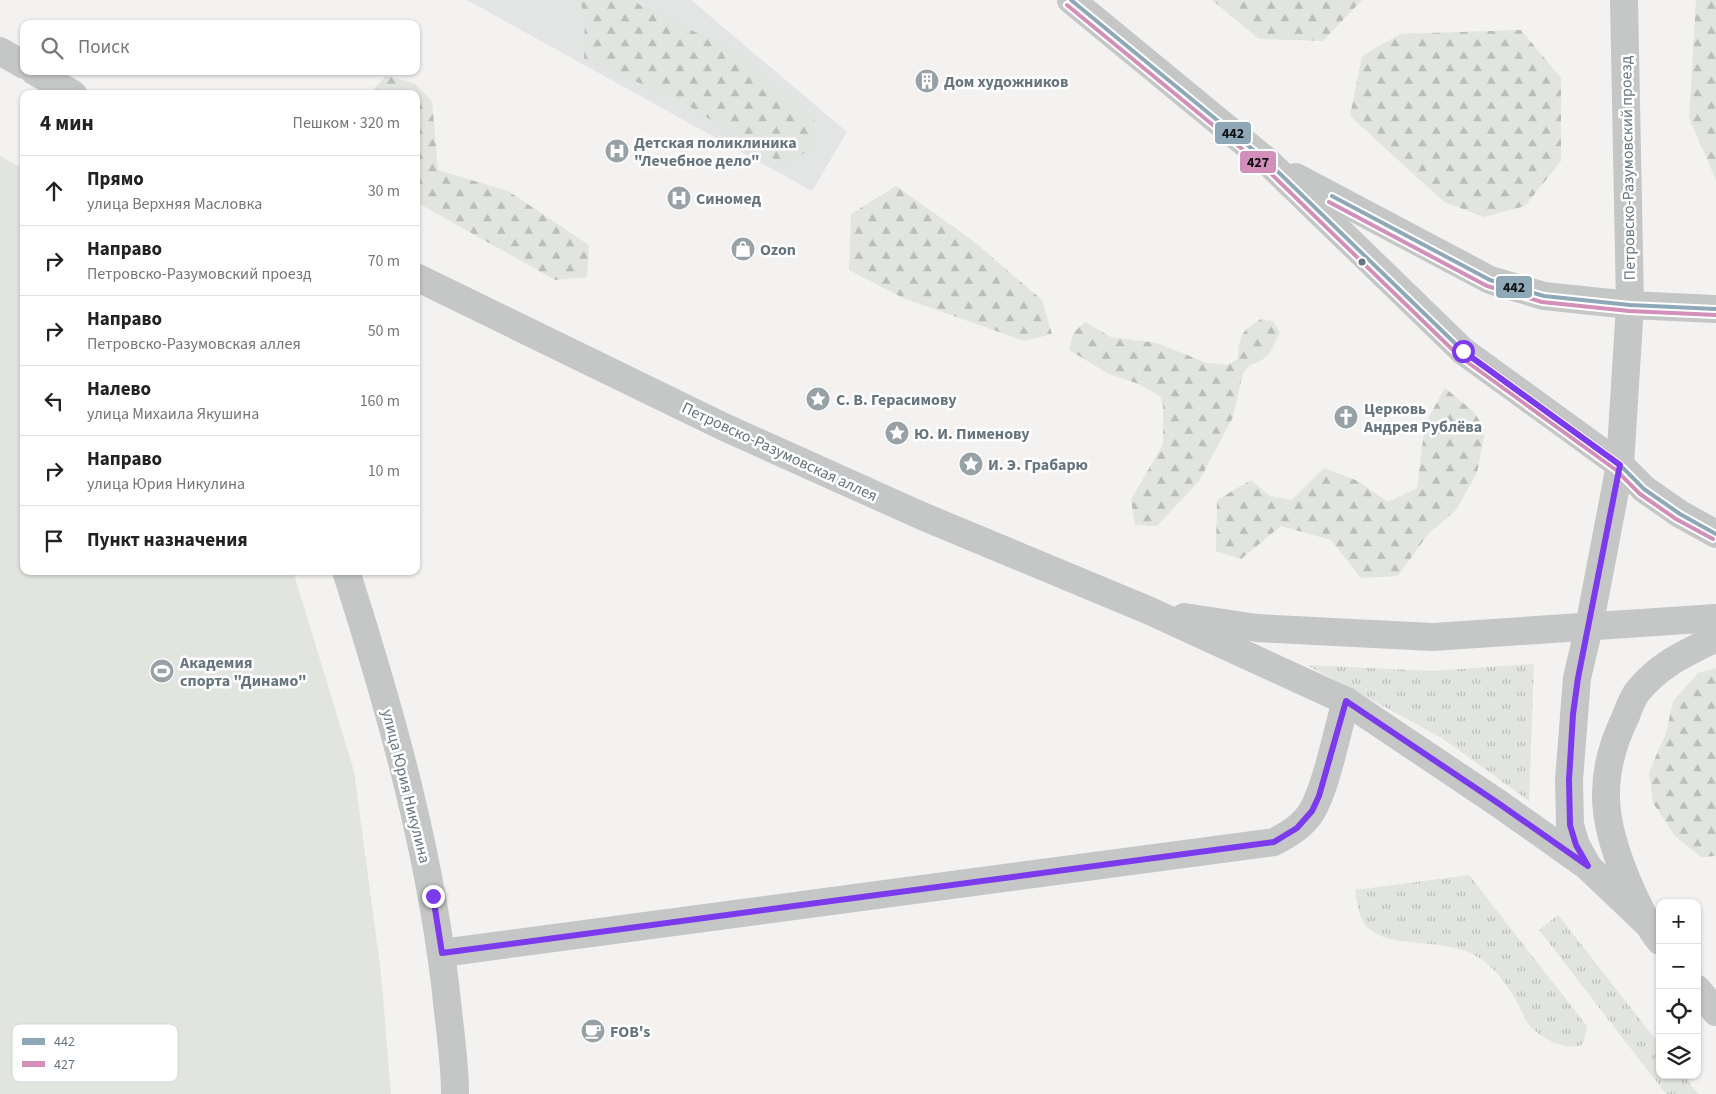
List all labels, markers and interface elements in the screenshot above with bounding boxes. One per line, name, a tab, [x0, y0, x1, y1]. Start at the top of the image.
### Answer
search box	[20, 20, 420, 75]
icon: search	[38, 34, 66, 62]
text: Поиск	[78, 34, 129, 61]
street label: Петровско-Разумовский проезд	[1615, 55, 1641, 280]
building icon: Дом художников	[914, 68, 940, 94]
place label: Дом художников	[944, 71, 1068, 93]
text: 4 мин	[40, 108, 94, 138]
text: Пешком · 320 m	[293, 112, 400, 134]
line badge: 442	[1214, 121, 1252, 145]
text: 442	[1222, 124, 1244, 144]
place label: Детская поликлиника "Лечебное дело"	[634, 132, 797, 172]
hospital icon: Детская поликлиника "Лечебное дело"	[604, 138, 630, 164]
line badge: 427	[1239, 150, 1277, 174]
text: 427	[1247, 153, 1269, 173]
text: Прямо	[87, 166, 144, 193]
icon: ahead	[40, 177, 68, 205]
text: 30 m	[368, 180, 400, 202]
hospital icon: Синомед	[666, 185, 692, 211]
place label: Синомед	[696, 188, 762, 210]
text: улица Верхняя Масловка	[87, 193, 262, 215]
text: Направо	[87, 236, 162, 263]
shop icon: Ozon	[730, 236, 756, 262]
place label: Ozon	[760, 239, 796, 261]
icon: right	[40, 247, 68, 275]
text: 70 m	[368, 250, 400, 272]
unlabelled marker	[1357, 257, 1367, 267]
text: Петровско-Разумовский проезд	[87, 263, 312, 285]
line badge: 442	[1495, 275, 1533, 299]
text: 442	[1503, 278, 1525, 298]
text: Направо	[87, 306, 162, 333]
icon: right	[40, 317, 68, 345]
text: 50 m	[368, 320, 400, 342]
text: Петровско-Разумовская аллея	[87, 333, 301, 355]
route start	[1452, 340, 1475, 363]
text: Налево	[87, 376, 151, 403]
place icon: С. В. Герасимову	[805, 386, 831, 412]
icon: left	[40, 387, 68, 415]
place label: С. В. Герасимову	[836, 389, 957, 411]
text: 160 m	[360, 390, 400, 412]
street label: Петровско-Разумовская аллея	[678, 397, 881, 507]
place label: Церковь Андрея Рублёва	[1363, 398, 1482, 438]
text: улица Михаила Якушина	[87, 403, 259, 425]
church icon: Церковь Андрея Рублёва	[1333, 404, 1359, 430]
place icon: Ю. И. Пименову	[884, 420, 910, 446]
place label: Ю. И. Пименову	[914, 423, 1030, 445]
text: Направо	[87, 446, 162, 473]
place icon: И. Э. Грабарю	[958, 451, 984, 477]
place label: И. Э. Грабарю	[988, 454, 1088, 476]
icon: right	[40, 457, 68, 485]
text: 10 m	[368, 460, 400, 482]
text: улица Юрия Никулина	[87, 473, 245, 495]
icon: arrive	[40, 527, 68, 555]
text: Пункт назначения	[87, 527, 248, 554]
place label: Академия спорта "Динамо"	[179, 652, 307, 692]
sports icon: Академия спорта "Динамо"	[149, 658, 175, 684]
street label: улица Юрия Никулина	[376, 707, 436, 866]
route end	[422, 885, 445, 908]
map controls	[1656, 899, 1701, 1079]
button: +	[1656, 899, 1701, 944]
button: −	[1656, 944, 1701, 989]
button: locate	[1656, 989, 1701, 1034]
cafe icon: FOB's	[580, 1018, 606, 1044]
place label: FOB's	[610, 1021, 650, 1043]
legend	[12, 1024, 178, 1082]
text: 442	[54, 1032, 75, 1052]
button: layers	[1656, 1034, 1701, 1079]
text: 427	[54, 1055, 75, 1075]

